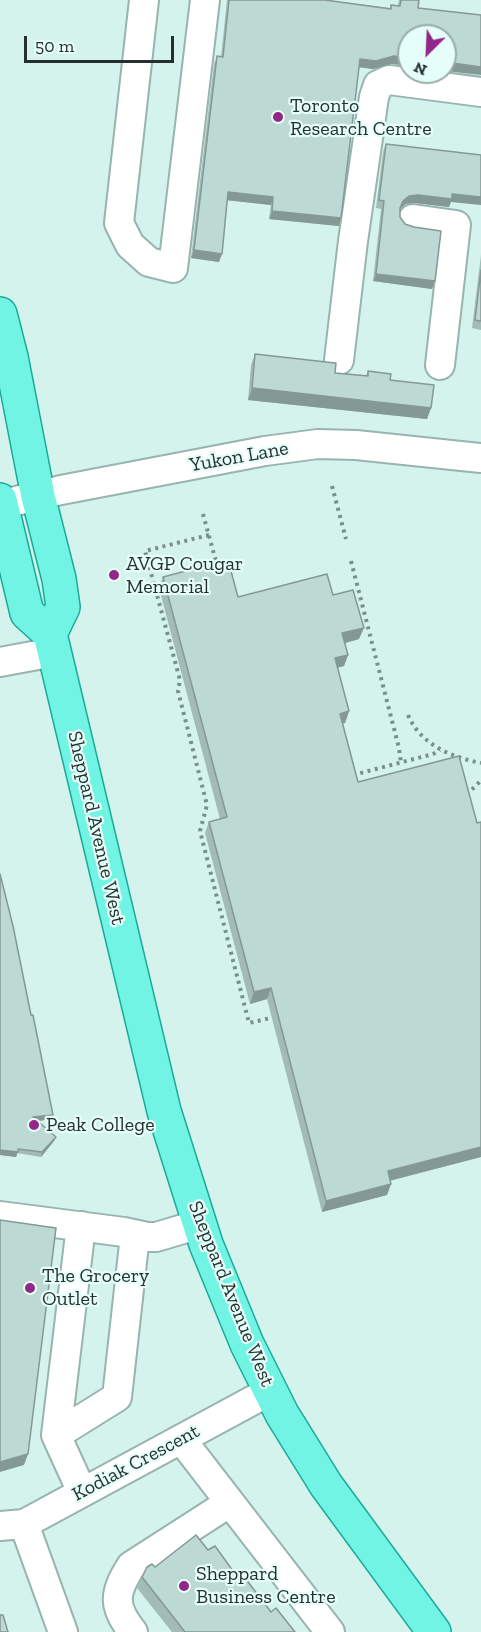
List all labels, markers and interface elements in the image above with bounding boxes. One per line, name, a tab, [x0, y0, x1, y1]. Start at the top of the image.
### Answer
scale bar	[27, 24, 177, 62]
north arrow	[397, 24, 457, 84]
text: 50 m	[35, 35, 74, 57]
text: N	[411, 58, 430, 80]
place label: Toronto Research Centre	[290, 94, 432, 141]
marker: Toronto Research Centre	[271, 110, 285, 124]
street label: Yukon Lane	[188, 436, 290, 478]
place label: AVGP Cougar Memorial	[126, 552, 243, 599]
marker: AVGP Cougar Memorial	[107, 568, 121, 582]
street label: Sheppard Avenue West	[62, 729, 130, 927]
place label: Peak College	[46, 1113, 155, 1137]
marker: Peak College	[27, 1118, 41, 1132]
street label: Sheppard Avenue West	[183, 1198, 279, 1390]
place label: The Grocery Outlet	[42, 1264, 149, 1311]
marker: The Grocery Outlet	[23, 1281, 37, 1295]
street label: Kodiak Crescent	[68, 1419, 204, 1507]
place label: Sheppard Business Centre	[196, 1562, 336, 1609]
marker: Sheppard Business Centre	[177, 1579, 191, 1593]

